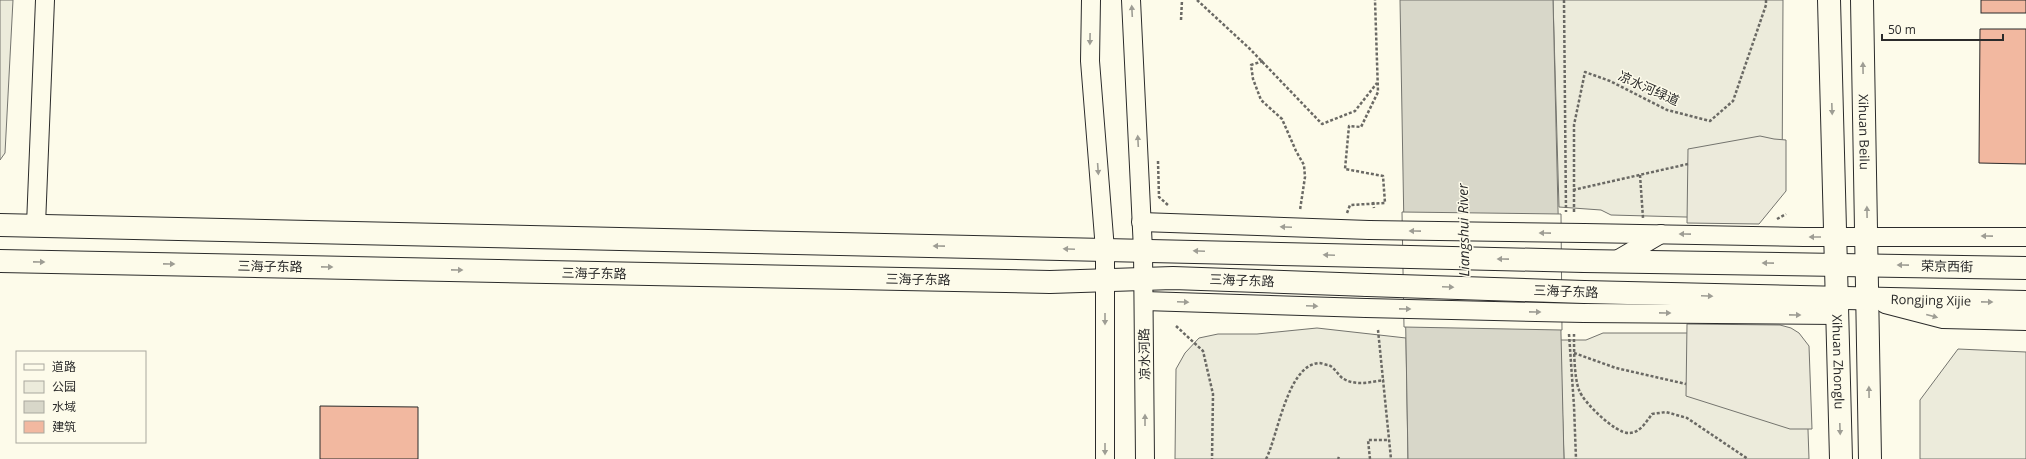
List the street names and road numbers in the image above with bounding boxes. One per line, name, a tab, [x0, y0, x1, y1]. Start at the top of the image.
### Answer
street label: 凉水河绿道	[1616, 67, 1682, 109]
street label: Xihuan Beilu	[1855, 94, 1874, 170]
street label: 三海子东路	[237, 256, 303, 276]
street label: 荣京西街	[1921, 257, 1973, 275]
street label: 三海子东路	[561, 263, 627, 283]
street label: 三海子东路	[885, 269, 951, 289]
street label: 三海子东路	[1209, 270, 1275, 290]
street label: 三海子东路	[1533, 281, 1599, 301]
street label: Rongjing Xijie	[1890, 290, 1971, 310]
street label: Xihuan Zhonglu	[1828, 314, 1849, 410]
street label: 凉水河路	[1135, 328, 1153, 380]

